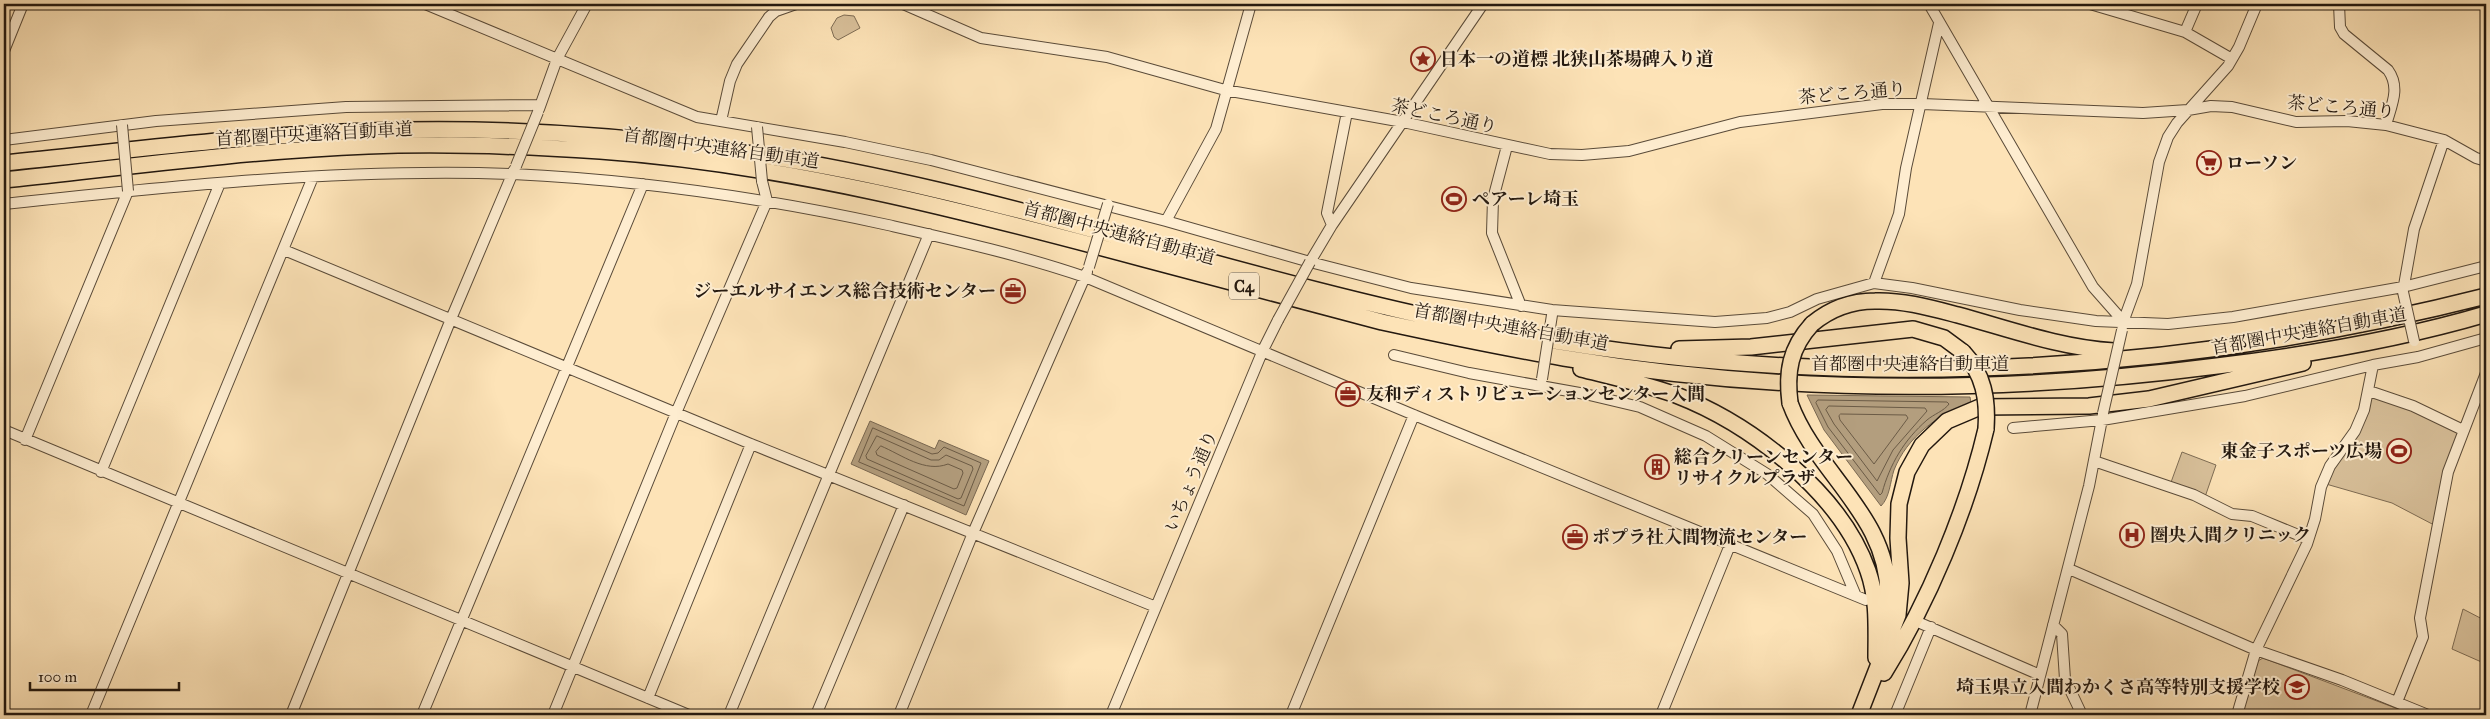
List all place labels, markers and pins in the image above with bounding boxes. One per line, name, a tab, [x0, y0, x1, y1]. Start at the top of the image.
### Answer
place icon: 日本一の道標 北狭山茶場碑入り道	[1410, 46, 1436, 72]
place label: 日本一の道標 北狭山茶場碑入り道	[1440, 48, 1714, 70]
supermarket icon: ローソン	[2196, 150, 2222, 176]
place label: ローソン	[2226, 152, 2297, 174]
sports icon: ペアーレ埼玉	[1441, 186, 1467, 212]
place label: ペアーレ埼玉	[1472, 188, 1579, 210]
office icon: ジーエルサイエンス総合技術センター	[1000, 278, 1026, 304]
place label: ジーエルサイエンス総合技術センター	[693, 280, 996, 302]
office icon: 友和ディストリビューションセンター入間	[1335, 381, 1361, 407]
place label: 友和ディストリビューションセンター入間	[1366, 383, 1705, 405]
sports icon: 東金子スポーツ広場	[2386, 438, 2412, 464]
place label: 東金子スポーツ広場	[2221, 440, 2382, 462]
place label: 総合クリーンセンター リサイクルプラザ	[1674, 446, 1853, 489]
building icon: 総合クリーンセンター リサイクルプラザ	[1644, 454, 1670, 480]
hospital icon: 圏央入間クリニック	[2119, 522, 2145, 548]
office icon: ポプラ社入間物流センター	[1562, 524, 1588, 550]
place label: 圏央入間クリニック	[2150, 524, 2311, 546]
place label: ポプラ社入間物流センター	[1592, 526, 1807, 548]
school or university icon: 埼玉県立入間わかくさ高等特別支援学校	[2284, 674, 2310, 700]
place label: 埼玉県立入間わかくさ高等特別支援学校	[1956, 676, 2280, 698]

